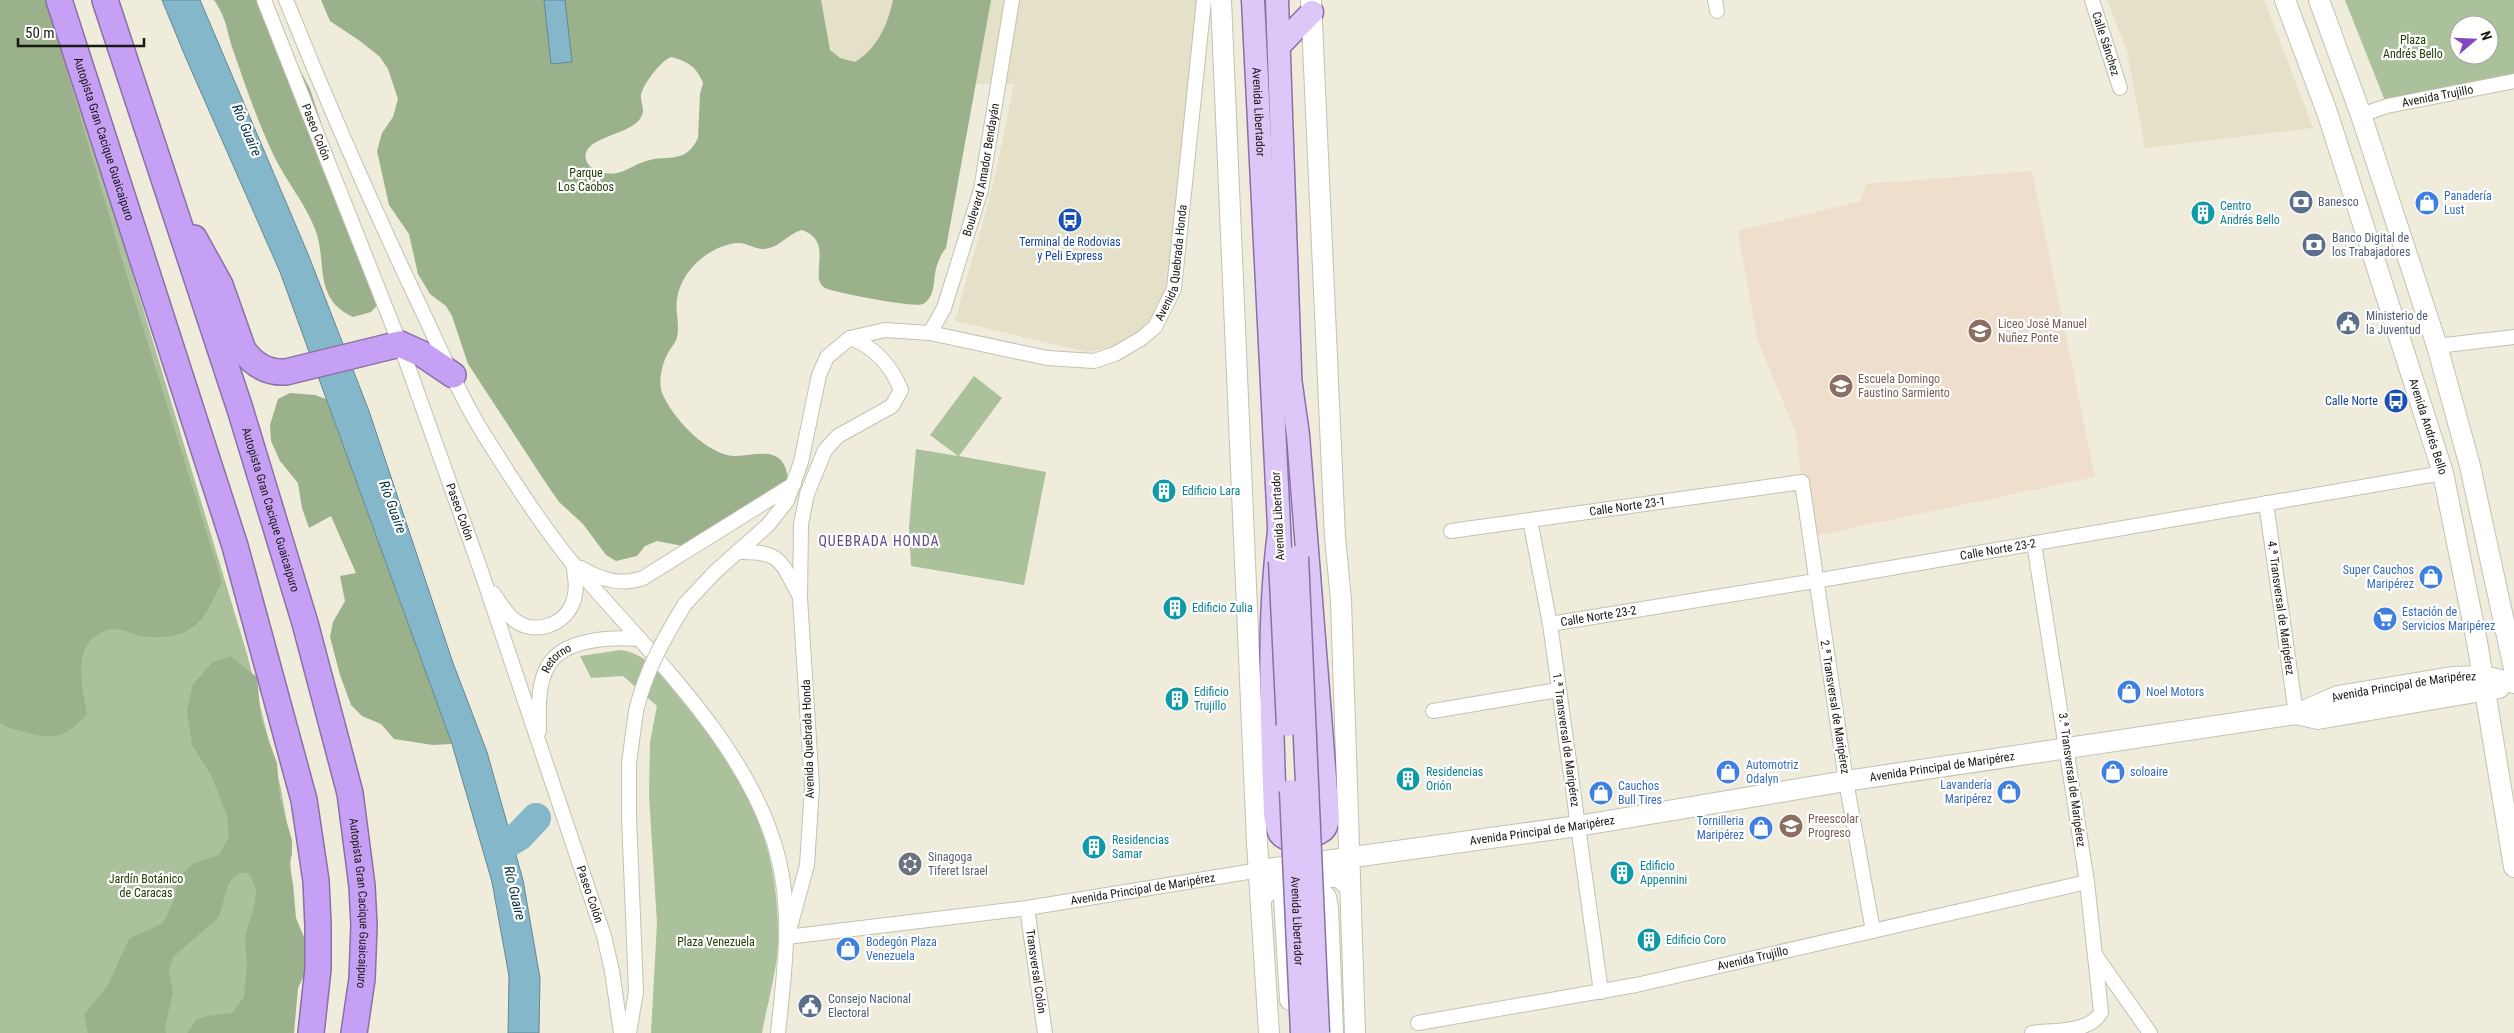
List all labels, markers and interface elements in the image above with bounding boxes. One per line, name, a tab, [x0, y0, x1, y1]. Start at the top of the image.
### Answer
street label: Calle Sánchez	[2089, 10, 2123, 78]
scale bar	[18, 15, 144, 47]
north arrow	[2449, 15, 2499, 65]
text: 50 m	[25, 24, 55, 42]
text: N	[2477, 29, 2495, 42]
park label: Plaza Andrés Bello	[2383, 33, 2443, 61]
street label: Autopista Gran Cacique Guaicaipuro	[71, 55, 137, 223]
street label: Avenida Libertador	[1249, 67, 1268, 157]
street label: Avenida Trujillo	[2401, 82, 2474, 110]
water label: Río Guaire	[229, 102, 265, 158]
street label: Paseo Colón	[299, 102, 334, 163]
street label: Boulevard Amador Bendayán	[960, 102, 1002, 238]
park label: Parque Los Caobos	[558, 166, 614, 194]
bank icon: Banesco	[2288, 189, 2314, 215]
place label: Panadería Lust	[2444, 189, 2492, 217]
shop icon: Panadería Lust	[2414, 190, 2440, 216]
place label: Banesco	[2318, 195, 2359, 209]
place label: Centro Andrés Bello	[2220, 199, 2280, 227]
building icon: Centro Andrés Bello	[2190, 200, 2216, 226]
street label: Avenida Quebrada Honda	[1152, 204, 1190, 323]
bus stop icon: Terminal de Rodovias y Peli Express	[1057, 207, 1083, 233]
place label: Banco Digital de los Trabajadores	[2332, 231, 2410, 259]
bank icon: Banco Digital de los Trabajadores	[2301, 232, 2327, 258]
place label: Terminal de Rodovias y Peli Express	[1019, 235, 1121, 263]
place label: Ministerio de la Juventud	[2366, 309, 2428, 337]
public building icon: Ministerio de la Juventud	[2335, 310, 2361, 336]
place label: Liceo José Manuel Nuñez Ponte	[1998, 317, 2087, 345]
school or university icon: Liceo José Manuel Nuñez Ponte	[1967, 318, 1993, 344]
place label: Escuela Domingo Faustino Sarmiento	[1858, 372, 1950, 400]
school or university icon: Escuela Domingo Faustino Sarmiento	[1828, 373, 1854, 399]
street label: Avenida Andrés Bello	[2406, 377, 2450, 476]
bus stop icon: Calle Norte	[2383, 388, 2409, 414]
place label: Calle Norte	[2325, 394, 2378, 408]
street label: Autopista Gran Cacique Guaicaipuro	[239, 426, 302, 594]
street label: Avenida Libertador	[1269, 471, 1287, 561]
water label: Río Guaire	[376, 478, 410, 536]
building icon: Edificio Lara	[1151, 478, 1177, 504]
street label: Paseo Colón	[443, 481, 477, 542]
place label: Edificio Lara	[1182, 484, 1240, 498]
street label: Calle Norte 23-1	[1588, 494, 1666, 519]
district label: QUEBRADA HONDA	[818, 533, 940, 549]
street label: Calle Norte 23-2	[1959, 536, 2037, 563]
street label: 4.ª Transversal de Maripérez	[2265, 540, 2297, 676]
place label: Super Cauchos Maripérez	[2343, 563, 2414, 591]
shop icon: Super Cauchos Maripérez	[2418, 564, 2444, 590]
building icon: Edificio Zulia	[1162, 595, 1188, 621]
place label: Edificio Zulia	[1192, 601, 1253, 615]
street label: Calle Norte 23-2	[1559, 603, 1637, 629]
place label: Estación de Servicios Maripérez	[2402, 605, 2495, 633]
supermarket icon: Estación de Servicios Maripérez	[2372, 606, 2398, 632]
street label: 2.ª Transversal de Maripérez	[1818, 639, 1852, 775]
street label: Retorno	[539, 641, 574, 675]
street label: Avenida Principal de Maripérez	[2329, 669, 2476, 705]
street label: 1.ª Transversal de Maripérez	[1550, 672, 1582, 808]
street label: Avenida Quebrada Honda	[799, 679, 817, 799]
shop icon: Noel Motors	[2116, 679, 2142, 705]
place label: Edificio Trujillo	[1194, 685, 1229, 713]
place label: Noel Motors	[2146, 685, 2204, 699]
building icon: Edificio Trujillo	[1164, 686, 1190, 712]
street label: 3.ª Transversal de Maripérez	[2056, 712, 2088, 848]
street label: Avenida Principal de Maripérez	[1869, 749, 2016, 784]
place label: Automotriz Odalyn	[1746, 758, 1798, 786]
shop icon: Automotriz Odalyn	[1715, 759, 1741, 785]
shop icon: soloaire	[2100, 759, 2126, 785]
place label: Residencias Orión	[1426, 765, 1483, 793]
place label: soloaire	[2130, 765, 2168, 779]
building icon: Residencias Orión	[1395, 766, 1421, 792]
place label: Lavandería Maripérez	[1940, 778, 1992, 806]
place label: Cauchos Bull Tires	[1618, 779, 1662, 807]
shop icon: Lavandería Maripérez	[1996, 779, 2022, 805]
shop icon: Cauchos Bull Tires	[1588, 780, 1614, 806]
place label: Preescolar Progreso	[1808, 812, 1859, 840]
street label: Avenida Principal de Maripérez	[1469, 813, 1616, 848]
school or university icon: Preescolar Progreso	[1778, 813, 1804, 839]
place label: Tornilleria Maripérez	[1697, 814, 1744, 842]
shop icon: Tornilleria Maripérez	[1748, 815, 1774, 841]
street label: Autopista Gran Cacique Guaicaipuro	[346, 817, 371, 989]
place label: Residencias Samar	[1112, 833, 1169, 861]
building icon: Residencias Samar	[1081, 834, 1107, 860]
place label: Sinagoga Tiferet Israel	[928, 850, 988, 878]
synagogue icon: Sinagoga Tiferet Israel	[897, 851, 923, 877]
place label: Edificio Appennini	[1640, 859, 1687, 887]
building icon: Edificio Appennini	[1609, 860, 1635, 886]
water label: Río Guaire	[501, 864, 529, 922]
street label: Paseo Colón	[574, 864, 606, 925]
street label: Avenida Principal de Maripérez	[1069, 870, 1216, 908]
park label: Jardín Botánico de Caracas	[109, 872, 183, 900]
street label: Avenida Libertador	[1288, 876, 1306, 966]
building icon: Edificio Coro	[1636, 927, 1662, 953]
street label: Transversal Colón	[1023, 928, 1049, 1015]
place label: Edificio Coro	[1666, 933, 1726, 947]
park label: Plaza Venezuela	[677, 935, 755, 949]
place label: Bodegón Plaza Venezuela	[866, 935, 937, 963]
shop icon: Bodegón Plaza Venezuela	[835, 936, 861, 962]
street label: Avenida Trujillo	[1716, 943, 1790, 973]
place label: Consejo Nacional Electoral	[828, 992, 911, 1020]
public building icon: Consejo Nacional Electoral	[797, 993, 823, 1019]

